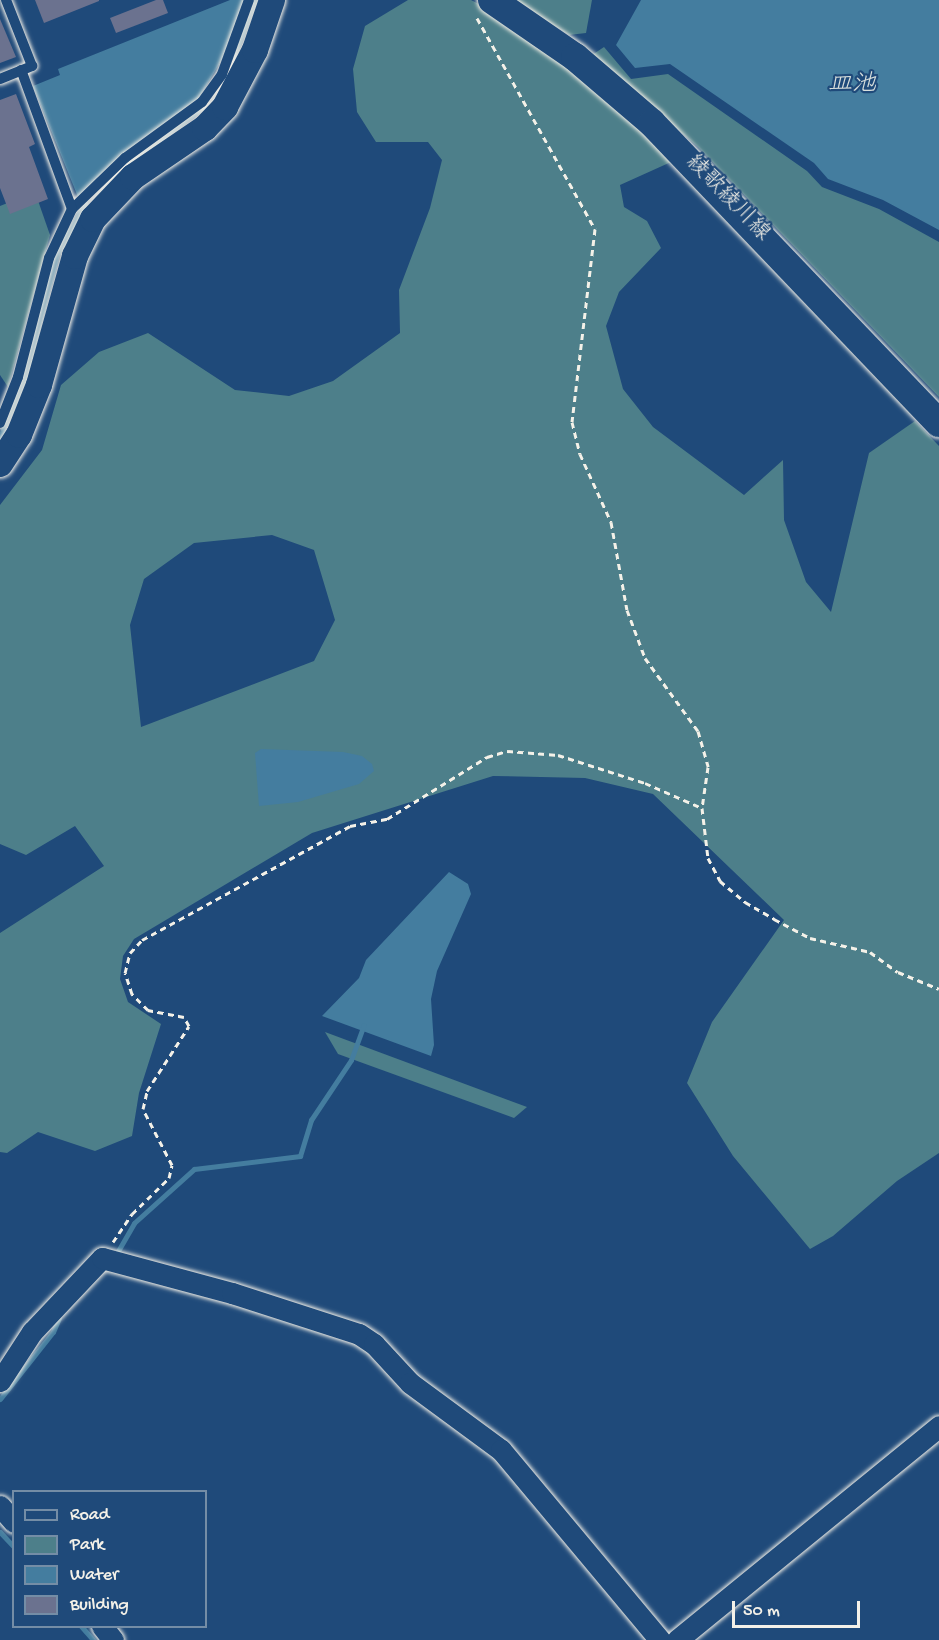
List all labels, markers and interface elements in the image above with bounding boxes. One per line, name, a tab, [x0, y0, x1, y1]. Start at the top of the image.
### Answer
water label: 皿池	[828, 72, 876, 100]
street label: 綾歌綾川線	[679, 150, 775, 248]
legend	[12, 1490, 207, 1628]
text: Road	[70, 1505, 109, 1526]
text: Park	[70, 1535, 104, 1556]
text: Water	[70, 1565, 118, 1586]
scale bar	[735, 1589, 862, 1627]
text: Building	[70, 1595, 129, 1616]
text: 50 m	[743, 1601, 780, 1622]

